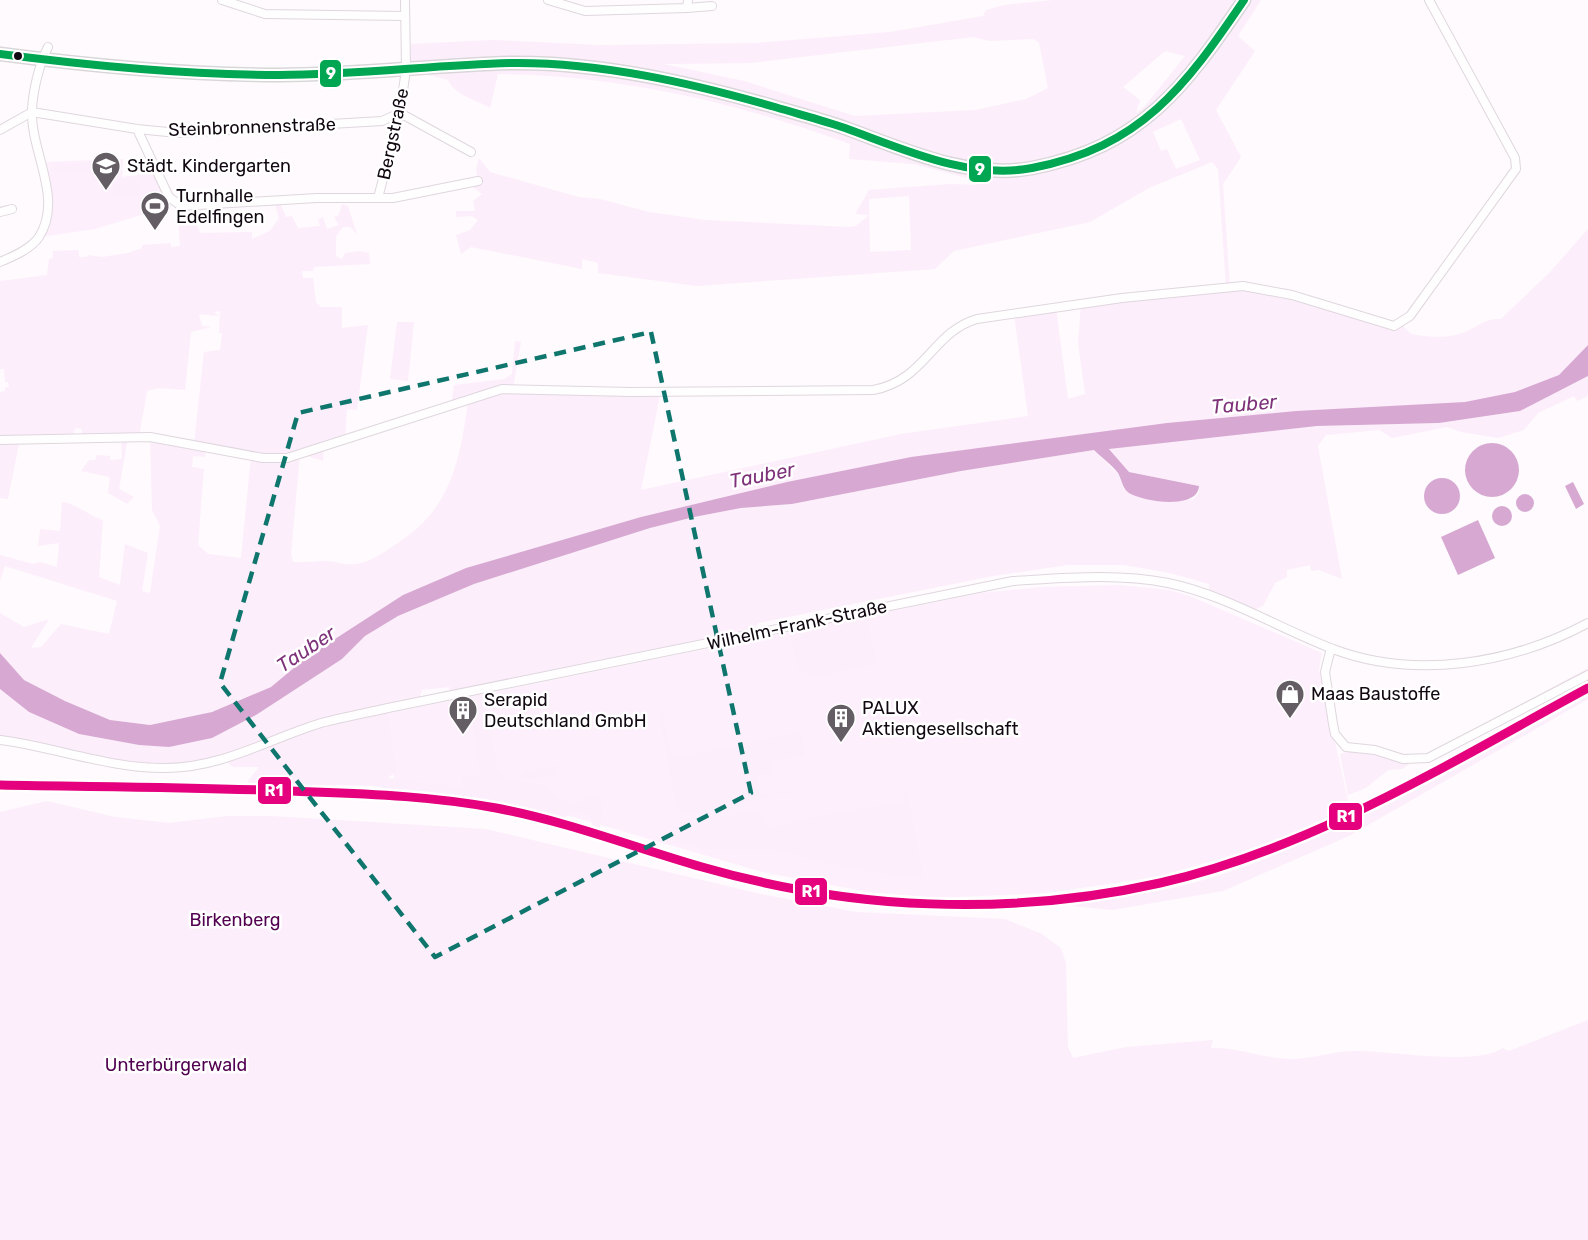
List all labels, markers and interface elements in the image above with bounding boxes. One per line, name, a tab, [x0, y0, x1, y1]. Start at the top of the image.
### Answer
unlabelled marker	[12, 50, 24, 62]
line badge: 9	[319, 59, 342, 88]
text: 9	[326, 64, 336, 83]
street label: Bergstraße	[373, 86, 413, 182]
street label: Steinbronnenstraße	[168, 113, 336, 141]
school or university icon: Städt. Kindergarten	[90, 150, 122, 192]
place label: Städt. Kindergarten	[127, 155, 291, 177]
line badge: 9	[968, 155, 992, 183]
text: 9	[975, 160, 985, 179]
place label: Turnhalle Edelfingen	[176, 185, 265, 228]
sports icon: Turnhalle Edelfingen	[139, 190, 171, 232]
water label: Tauber	[1210, 389, 1279, 419]
water label: Tauber	[727, 457, 798, 493]
street label: Wilhelm-Frank-Straße	[705, 595, 889, 655]
water label: Tauber	[272, 620, 341, 677]
shop icon: Maas Baustoffe	[1274, 678, 1306, 720]
place label: Maas Baustoffe	[1311, 683, 1440, 705]
place label: Serapid Deutschland GmbH	[484, 689, 647, 732]
building icon: Serapid Deutschland GmbH	[447, 694, 479, 736]
place label: PALUX Aktiengesellschaft	[862, 697, 1018, 740]
building icon: PALUX Aktiengesellschaft	[825, 702, 857, 744]
line badge: R1	[257, 776, 292, 805]
text: R1	[264, 781, 284, 800]
line badge: R1	[1328, 802, 1363, 831]
text: R1	[1336, 807, 1356, 826]
line badge: R1	[794, 877, 828, 906]
text: R1	[801, 882, 821, 901]
park label: Birkenberg	[189, 909, 281, 931]
park label: Unterbürgerwald	[105, 1054, 247, 1076]

